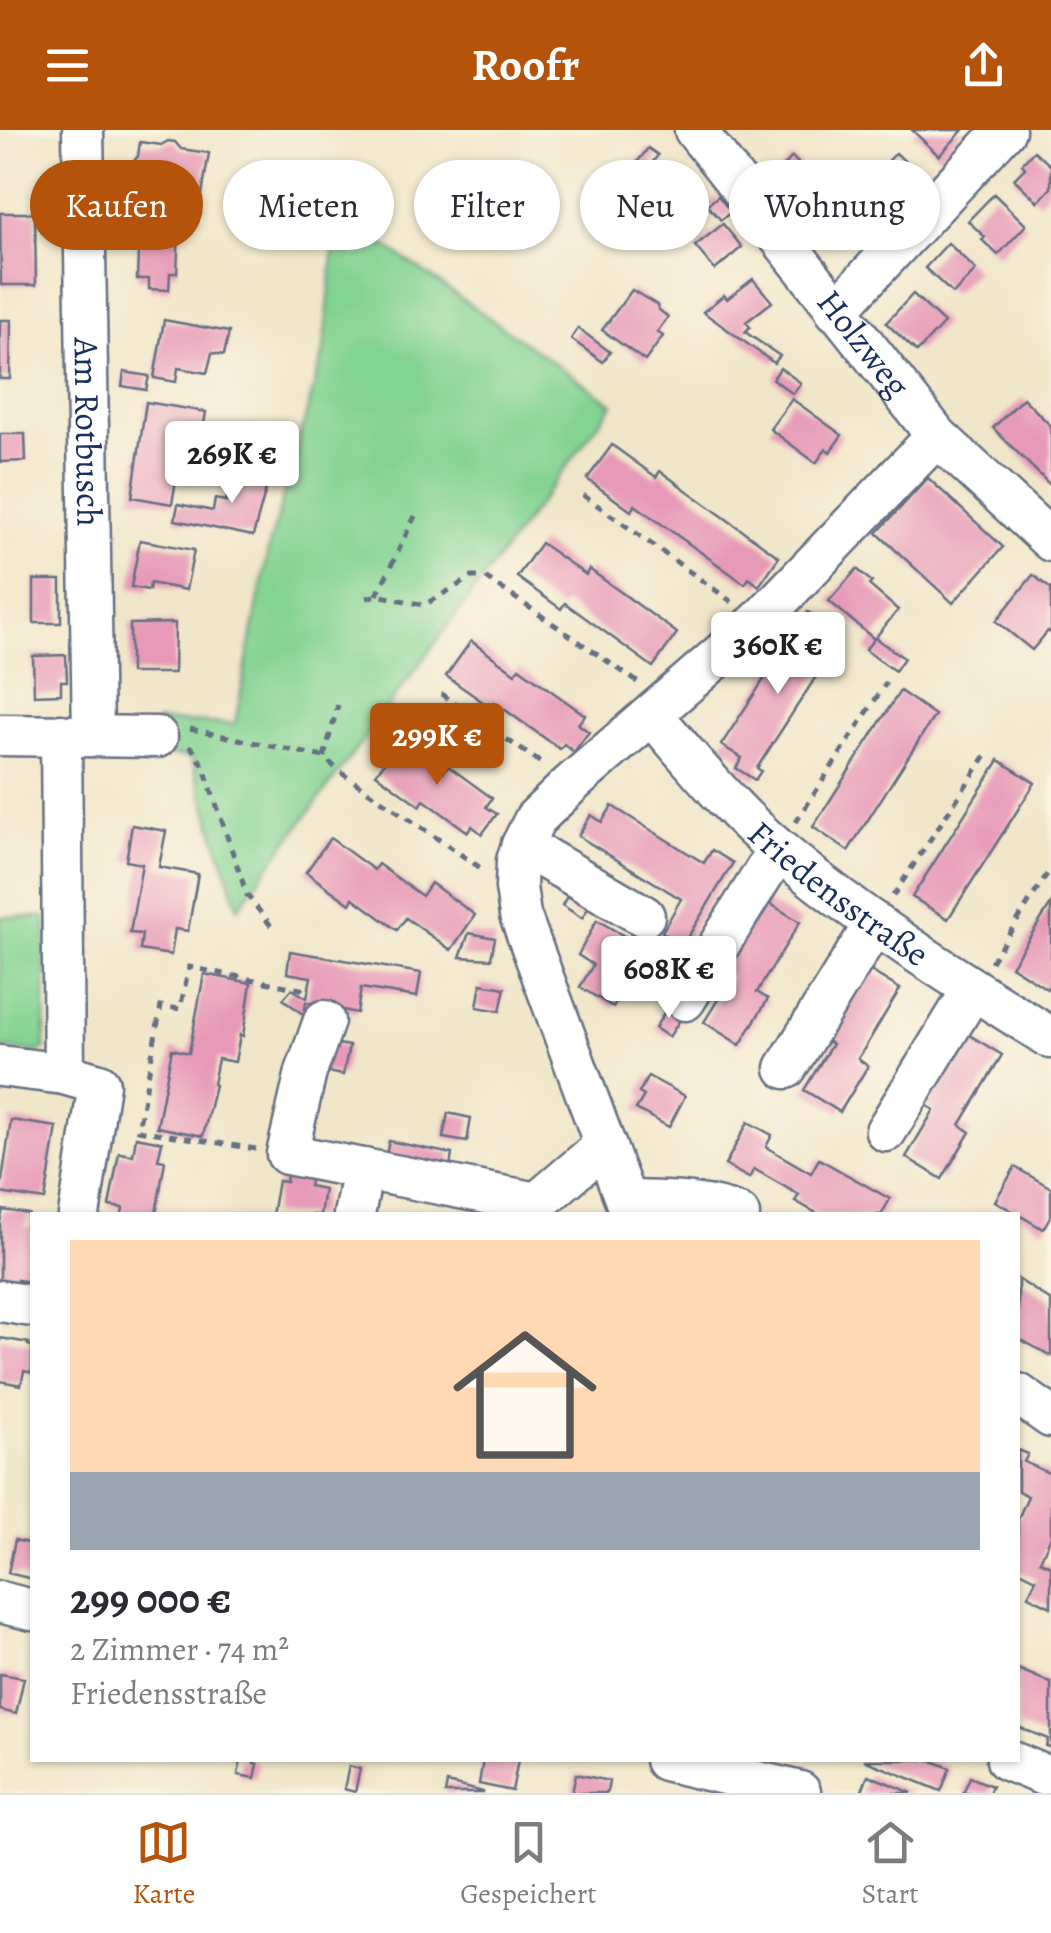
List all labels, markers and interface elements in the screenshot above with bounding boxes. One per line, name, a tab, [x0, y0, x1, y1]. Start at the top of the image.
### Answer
text: Roofr	[472, 34, 579, 96]
icon: menu	[40, 38, 95, 93]
icon: share	[956, 38, 1011, 93]
chip: Kaufen	[30, 160, 203, 250]
chip: Mieten	[223, 160, 394, 250]
chip: Filter	[414, 160, 560, 250]
chip: Neu	[580, 160, 709, 250]
chip: Wohnung	[729, 160, 940, 250]
street label: Holzweg	[806, 280, 922, 408]
street label: Am Rotbusch	[62, 336, 114, 527]
pin: 269K €	[151, 421, 313, 506]
text: 269K €	[187, 431, 277, 475]
pin: 360K €	[697, 612, 859, 697]
text: 360K €	[733, 622, 823, 666]
pin: 299K €	[356, 703, 518, 788]
text: 299K €	[392, 713, 482, 757]
street label: Friedensstraße	[737, 810, 938, 978]
pin: 608K €	[588, 936, 750, 1021]
text: 608K €	[623, 946, 715, 990]
icon: home	[435, 1305, 615, 1485]
text: 299 000 €	[70, 1570, 231, 1627]
text: 2 Zimmer · 74 m²	[70, 1627, 289, 1671]
text: Friedensstraße	[70, 1671, 267, 1715]
tab: Karte	[132, 1815, 195, 1913]
tab: Gespeichert	[460, 1815, 597, 1913]
tab: Start	[861, 1815, 919, 1913]

